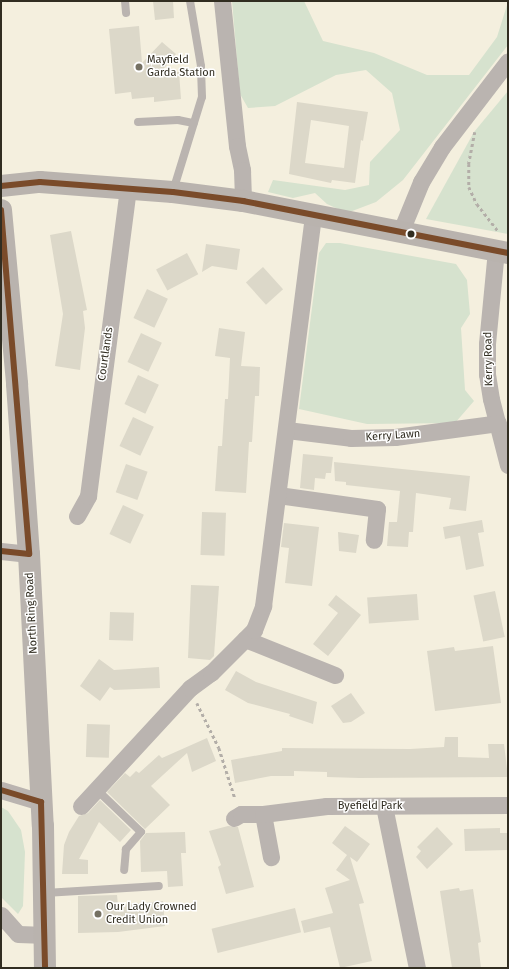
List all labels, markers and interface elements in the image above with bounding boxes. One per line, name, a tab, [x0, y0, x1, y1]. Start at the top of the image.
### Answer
place label: Mayfield Garda Station	[147, 54, 215, 80]
marker: Mayfield Garda Station	[134, 62, 144, 72]
unlabelled marker	[406, 229, 416, 239]
street label: Courtlands	[96, 326, 116, 382]
street label: Kerry Road	[482, 332, 496, 386]
street label: Kerry Lawn	[365, 428, 421, 444]
street label: North Ring Road	[23, 572, 41, 654]
street label: Byefield Park	[338, 799, 402, 813]
place label: Our Lady Crowned Credit Union	[106, 901, 197, 927]
marker: Our Lady Crowned Credit Union	[93, 909, 103, 919]

